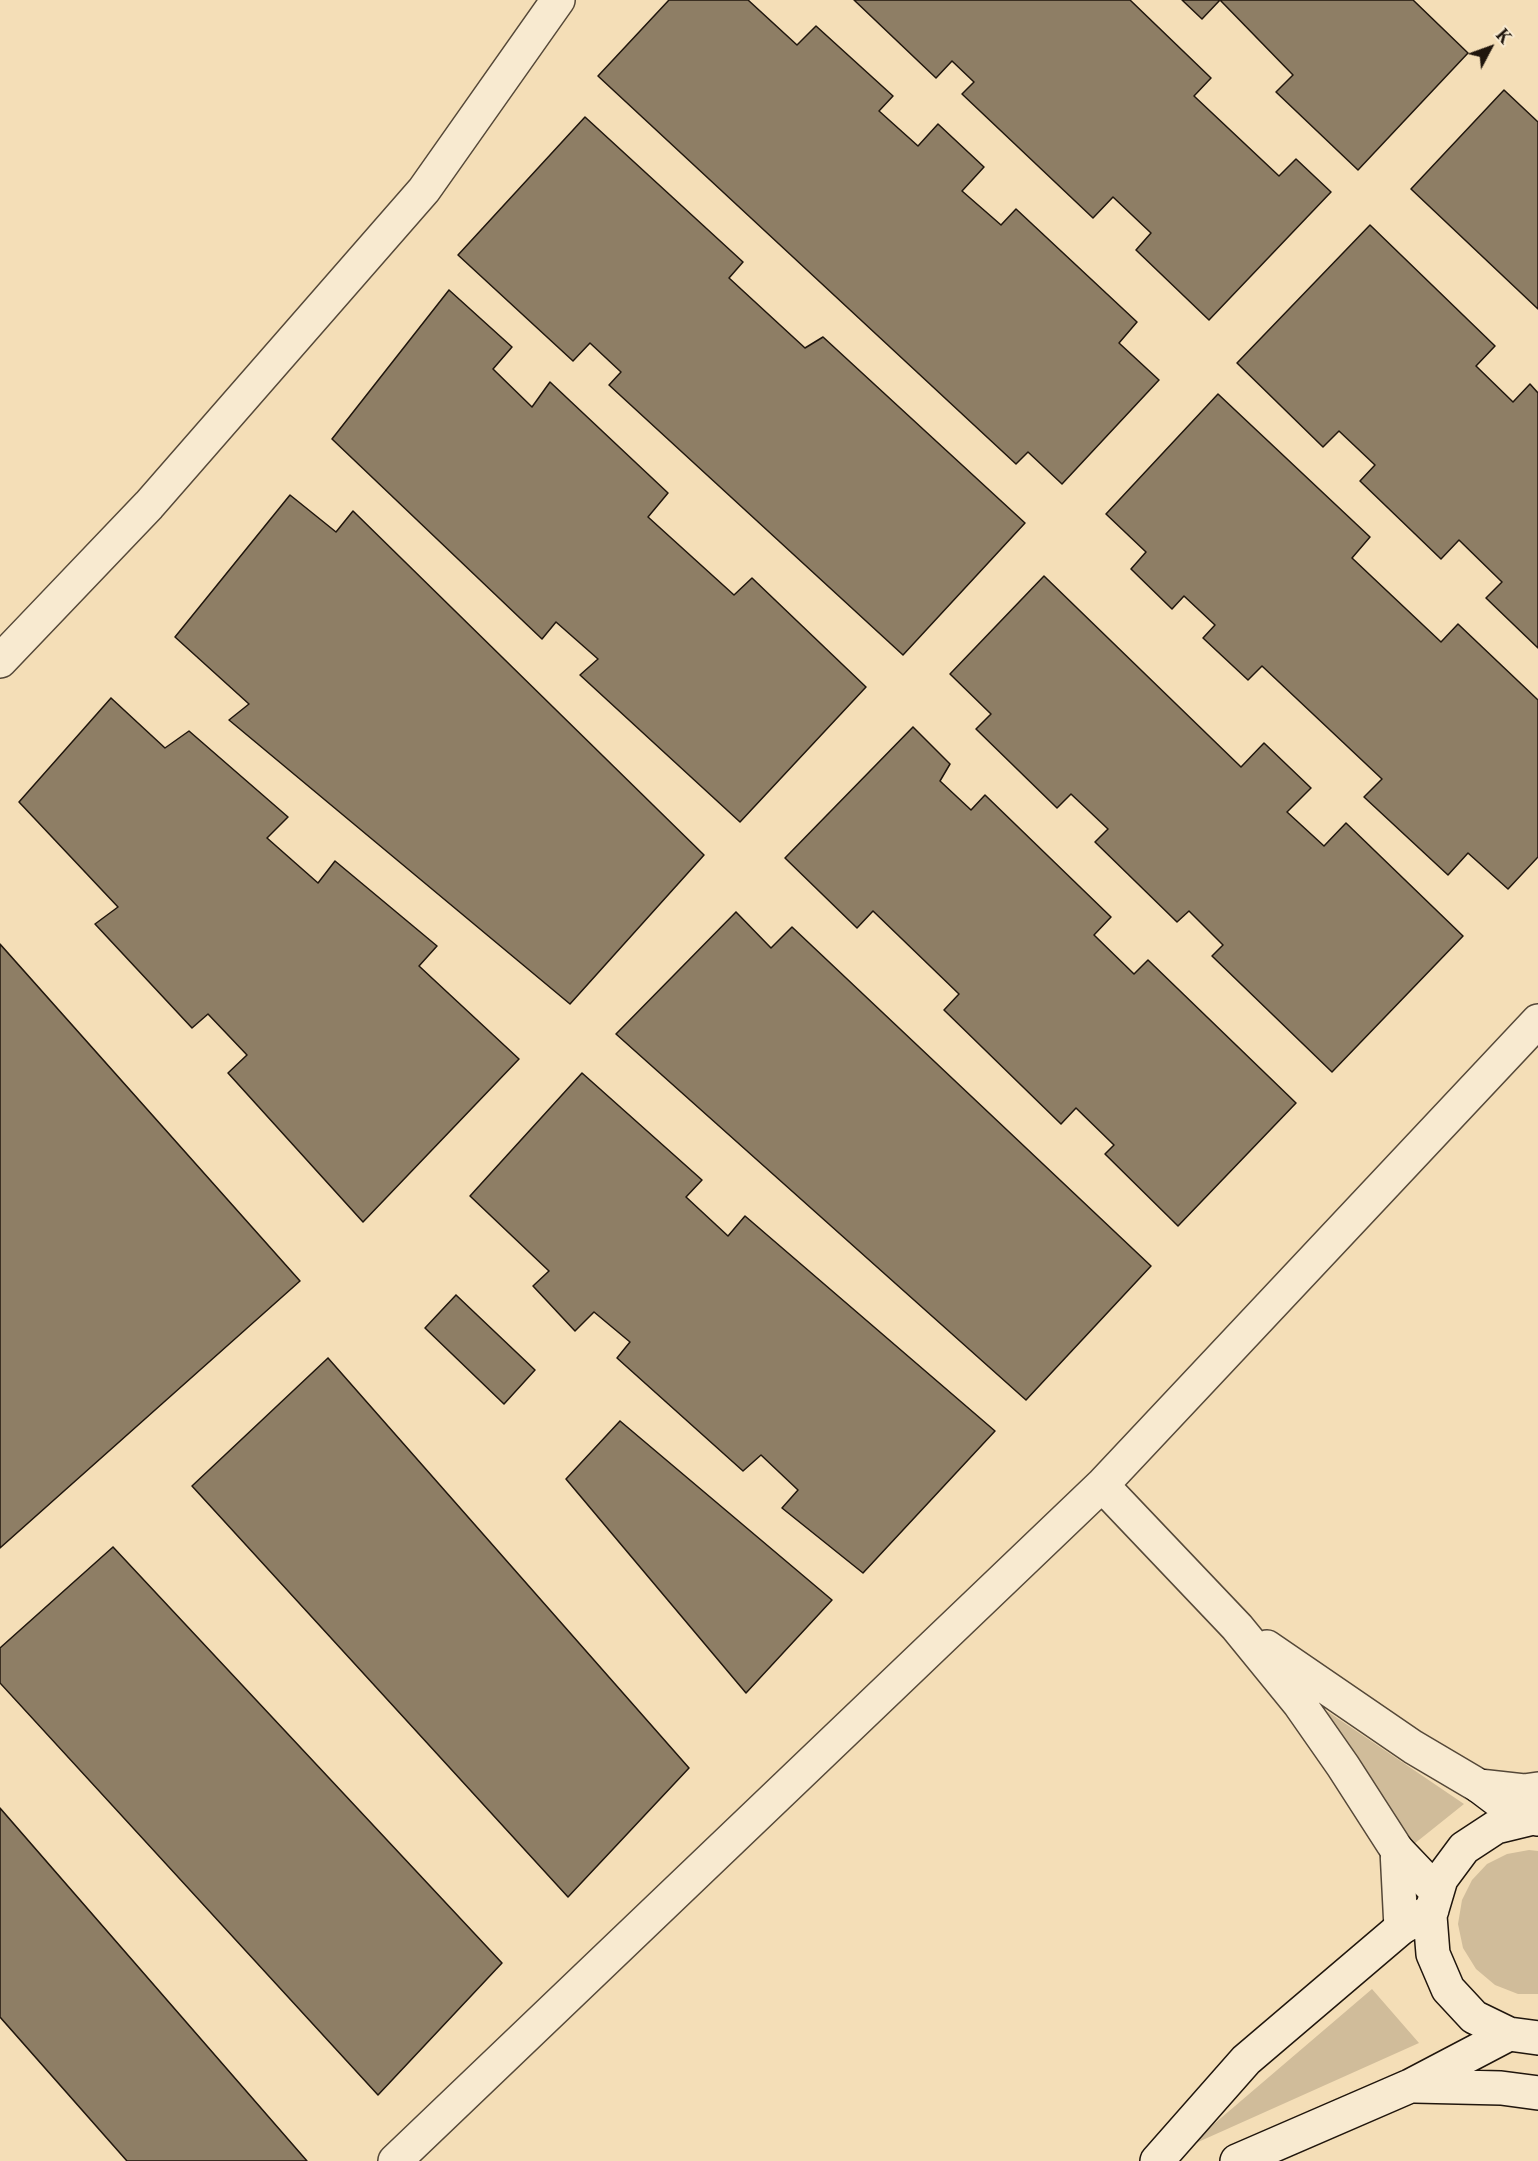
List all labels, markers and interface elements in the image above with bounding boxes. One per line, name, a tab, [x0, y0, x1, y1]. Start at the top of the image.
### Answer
north arrow	[1460, 18, 1520, 78]
text: K	[1492, 25, 1515, 48]

